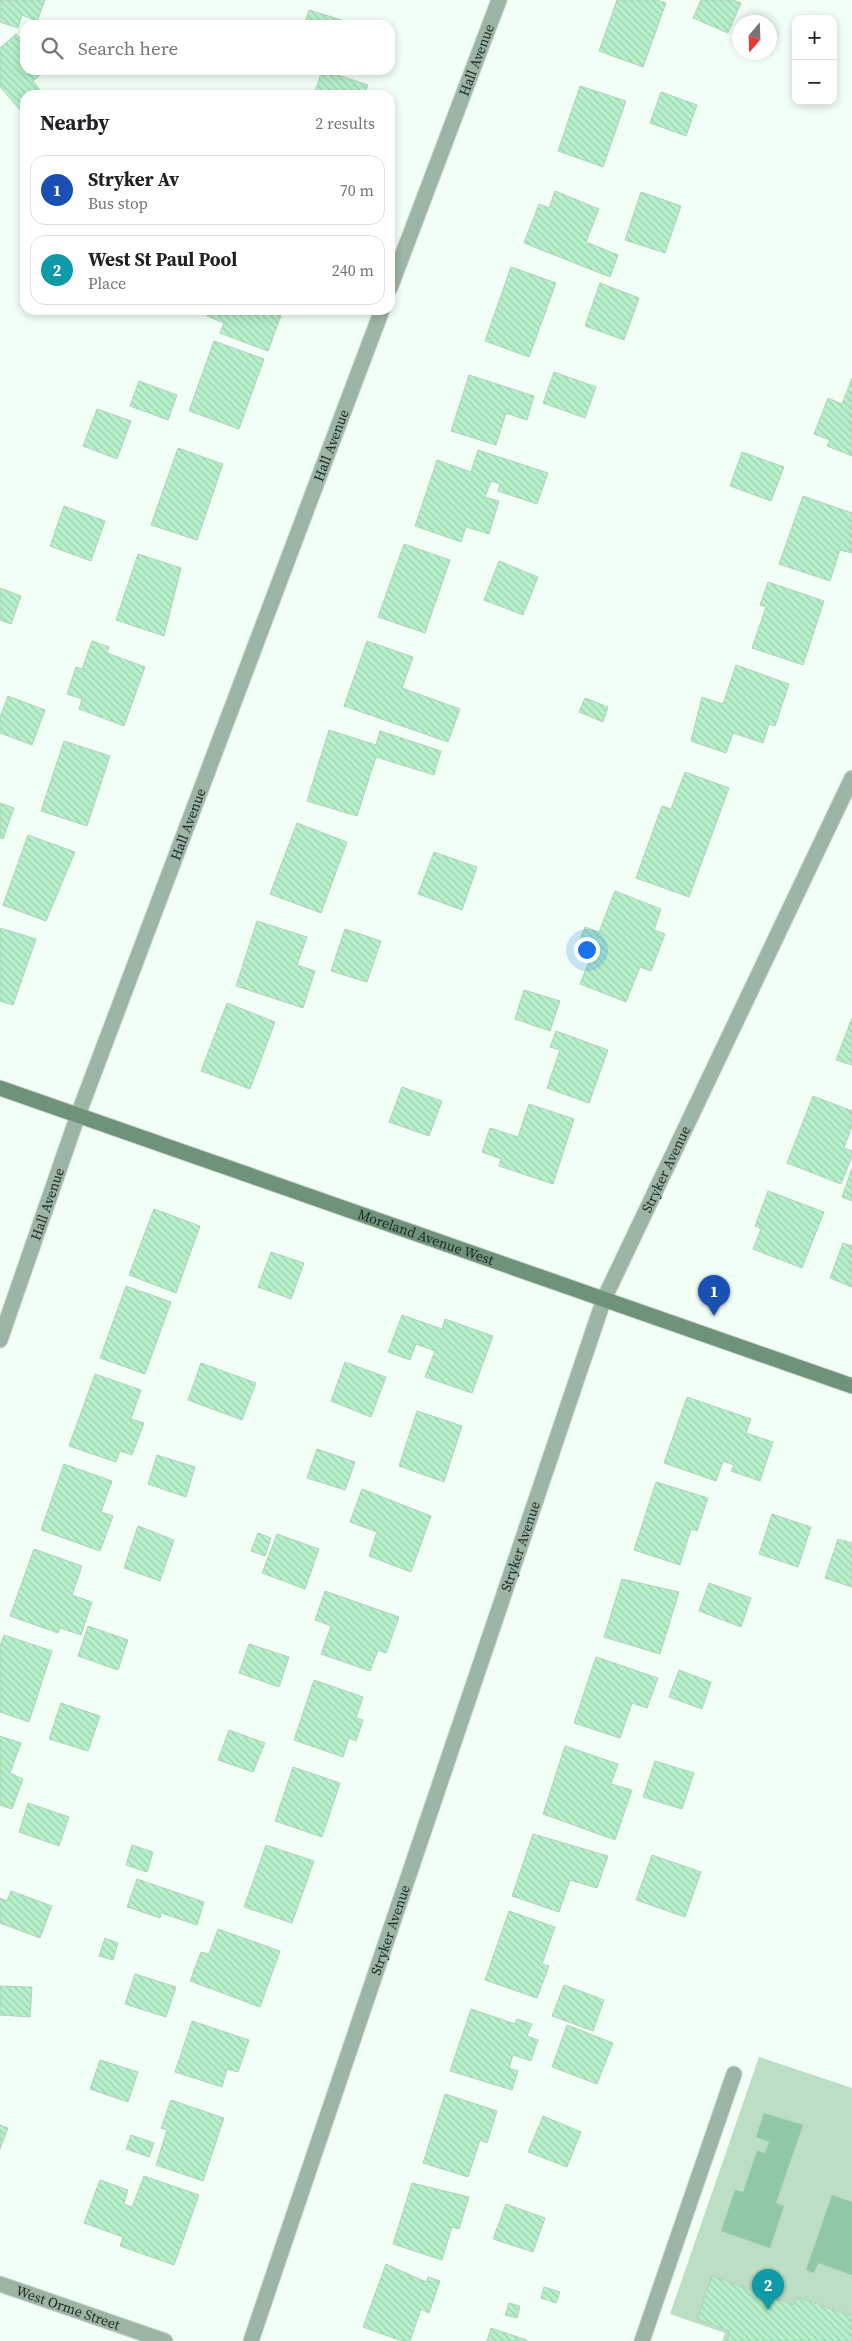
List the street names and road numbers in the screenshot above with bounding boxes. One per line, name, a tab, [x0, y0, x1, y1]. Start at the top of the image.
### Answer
street label: Hall Avenue	[454, 21, 499, 99]
street label: Hall Avenue	[308, 406, 354, 484]
street label: Hall Avenue	[165, 785, 211, 863]
street label: Stryker Avenue	[637, 1122, 695, 1216]
street label: Hall Avenue	[25, 1165, 69, 1243]
street label: Moreland Avenue West	[355, 1204, 497, 1270]
street label: Stryker Avenue	[496, 1499, 545, 1594]
street label: Stryker Avenue	[366, 1882, 415, 1978]
street label: West Orme Street	[13, 2280, 123, 2335]

